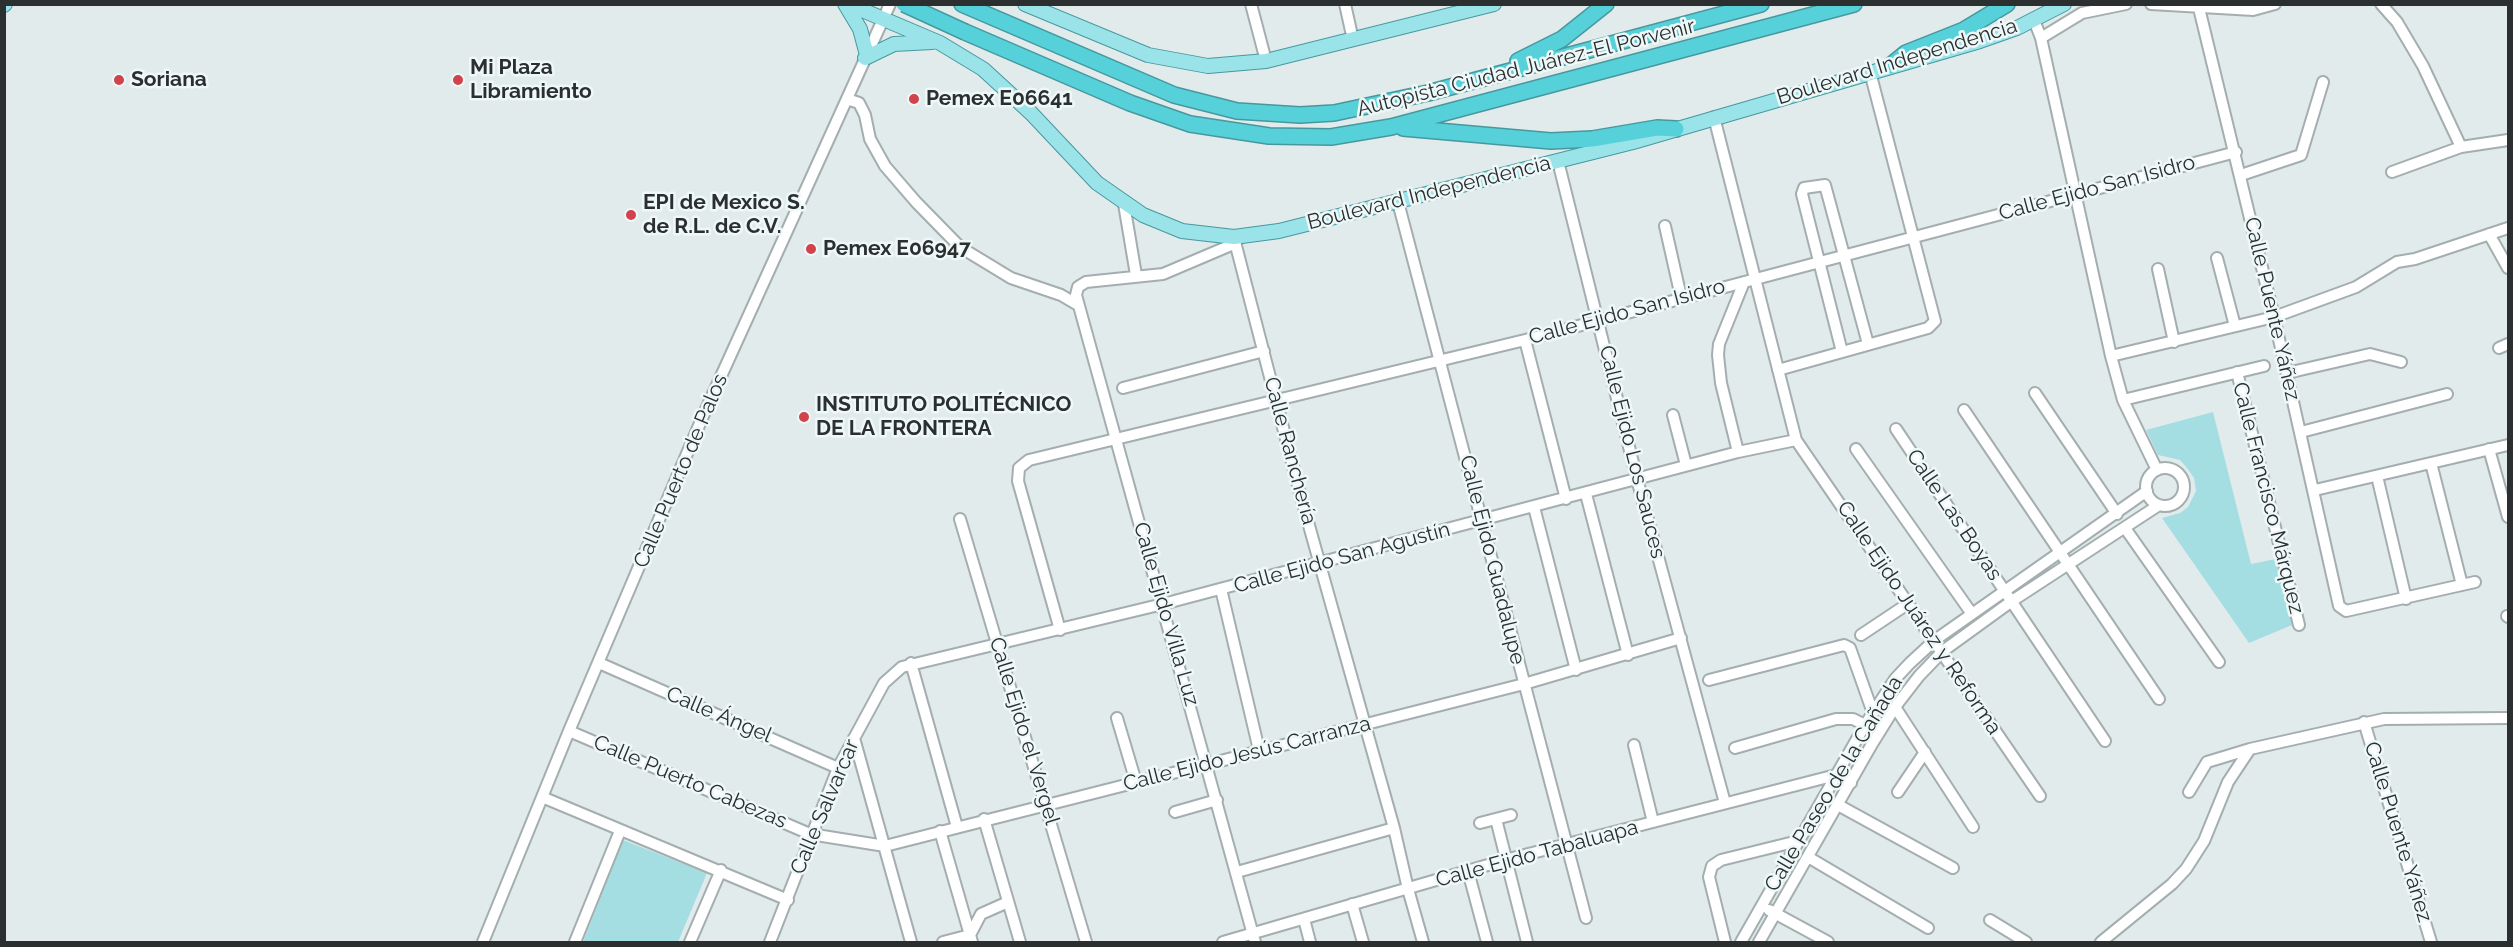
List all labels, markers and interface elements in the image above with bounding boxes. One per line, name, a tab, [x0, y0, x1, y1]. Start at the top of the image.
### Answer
street label: Boulevard Independencia	[1774, 13, 2020, 111]
street label: Autopista Ciudad Juárez-El Porvenir	[1354, 14, 1698, 122]
place label: Mi Plaza Libramiento	[470, 55, 592, 105]
place label: Soriana	[131, 67, 207, 93]
marker: Soriana	[112, 73, 126, 87]
marker: Mi Plaza Libramiento	[451, 73, 465, 87]
place label: Pemex E06641	[926, 86, 1073, 112]
marker: Pemex E06641	[907, 92, 921, 106]
street label: Calle Ejido San Isidro	[1996, 150, 2198, 226]
street label: Boulevard Independencia	[1305, 151, 1553, 235]
place label: EPI de Mexico S. de R.L. de C.V.	[643, 190, 805, 240]
marker: EPI de Mexico S. de R.L. de C.V.	[624, 208, 638, 222]
street label: Calle Puente Yáñez	[2239, 215, 2305, 403]
place label: Pemex E06947	[823, 236, 971, 262]
marker: Pemex E06947	[804, 242, 818, 256]
street label: Calle Ejido San Isidro	[1526, 274, 1728, 350]
street label: Calle Ejido Los Sauces	[1593, 343, 1671, 561]
street label: Calle Puerto de Palos	[629, 370, 733, 572]
street label: Calle Ranchería	[1258, 374, 1322, 528]
street label: Calle Francisco Márquez	[2227, 380, 2309, 616]
place label: INSTITUTO POLITÉCNICO DE LA FRONTERA	[816, 392, 1071, 442]
marker: INSTITUTO POLITÉCNICO DE LA FRONTERA	[797, 410, 811, 424]
street label: Calle Las Boyas	[1901, 445, 2007, 585]
street label: Calle Ejido Guadalupe	[1454, 453, 1530, 667]
street label: Calle Ejido Juárez y Reforma	[1831, 496, 2007, 740]
street label: Calle Ejido San Agustín	[1231, 517, 1453, 599]
street label: Calle Ejido Villa Luz	[1128, 519, 1204, 709]
street label: Calle Ejido el Vergel	[983, 634, 1065, 828]
street label: Calle Paseo de la Cañada	[1760, 672, 1908, 896]
street label: Calle Ángel	[662, 681, 776, 749]
street label: Calle Ejido Jesús Carranza	[1121, 711, 1373, 797]
street label: Calle Puerto Cabezas	[589, 730, 791, 834]
street label: Calle Salvarcar	[785, 736, 865, 878]
street label: Calle Puente Yáñez	[2359, 739, 2437, 925]
street label: Calle Ejido Tabaluapa	[1433, 815, 1641, 893]

